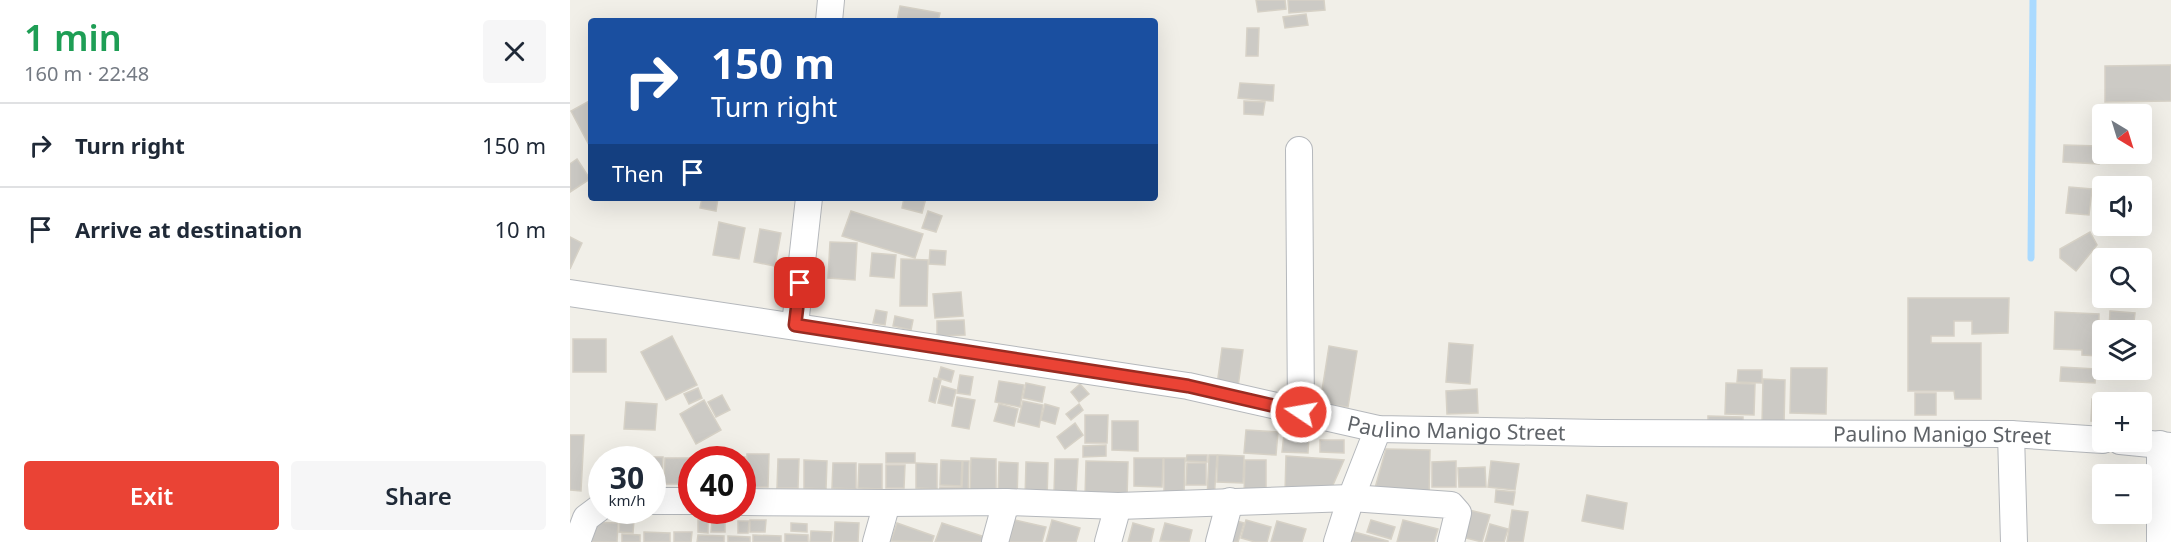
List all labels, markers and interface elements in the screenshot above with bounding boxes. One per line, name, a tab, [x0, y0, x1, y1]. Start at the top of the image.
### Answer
text: 1 min	[24, 13, 122, 62]
button: close	[483, 20, 546, 83]
text: 150 m	[711, 34, 835, 91]
icon: right	[612, 42, 690, 120]
text: 160 m · 22:48	[24, 60, 149, 87]
text: Turn right	[711, 88, 837, 125]
north arrow	[2092, 104, 2152, 164]
map controls	[2092, 104, 2152, 524]
icon: right	[24, 129, 57, 162]
text: Turn right	[75, 130, 185, 160]
text: 150 m	[482, 130, 546, 160]
icon: arrive	[676, 156, 709, 189]
text: Then	[612, 158, 664, 188]
button: sound	[2092, 176, 2152, 236]
icon: arrive	[24, 213, 57, 246]
text: Arrive at destination	[75, 214, 302, 244]
text: 10 m	[495, 214, 546, 244]
button: search	[2092, 248, 2152, 308]
pin	[774, 257, 825, 308]
icon: arrive	[783, 266, 816, 299]
button: layers	[2092, 320, 2152, 380]
position arrow	[1269, 380, 1333, 444]
button: +	[2092, 392, 2152, 452]
street label: Paulino Manigo Street	[1345, 408, 1566, 446]
street label: Paulino Manigo Street	[1833, 420, 2053, 451]
speed limit sign: 40	[678, 446, 756, 524]
text: 30	[610, 457, 644, 498]
button: Exit	[24, 461, 279, 530]
button: Share	[291, 461, 546, 530]
button: −	[2092, 464, 2152, 524]
text: km/h	[609, 490, 645, 510]

